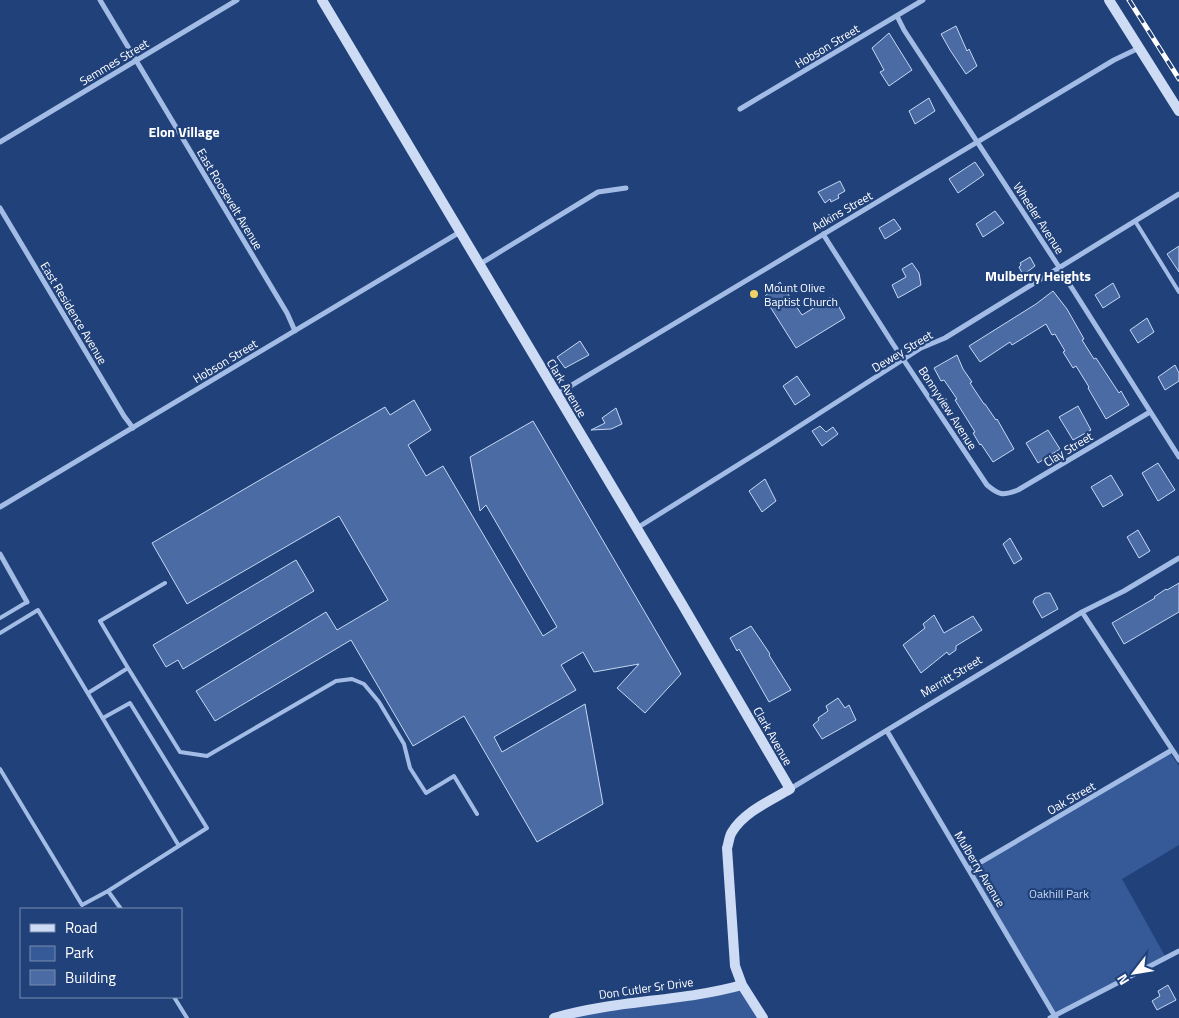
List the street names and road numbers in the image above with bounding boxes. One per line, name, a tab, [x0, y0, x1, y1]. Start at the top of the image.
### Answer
street label: Hobson Street	[791, 19, 864, 73]
street label: Semmes Street	[76, 33, 153, 90]
street label: East Roosevelt Avenue	[192, 145, 268, 253]
street label: Wheeler Avenue	[1009, 178, 1069, 258]
street label: Adkins Street	[808, 186, 877, 236]
street label: East Residence Avenue	[36, 258, 112, 368]
street label: Dewey Street	[868, 325, 937, 377]
street label: Hobson Street	[189, 334, 262, 388]
street label: Clark Avenue	[542, 355, 592, 421]
street label: Bonnyview Avenue	[914, 363, 982, 453]
street label: Clay Street	[1040, 426, 1097, 471]
street label: Merritt Street	[917, 650, 986, 702]
street label: Clark Avenue	[748, 703, 798, 769]
street label: Oak Street	[1043, 776, 1099, 820]
street label: Mulberry Avenue	[950, 827, 1010, 911]
street label: Don Cutler Sr Drive	[597, 972, 695, 1004]

